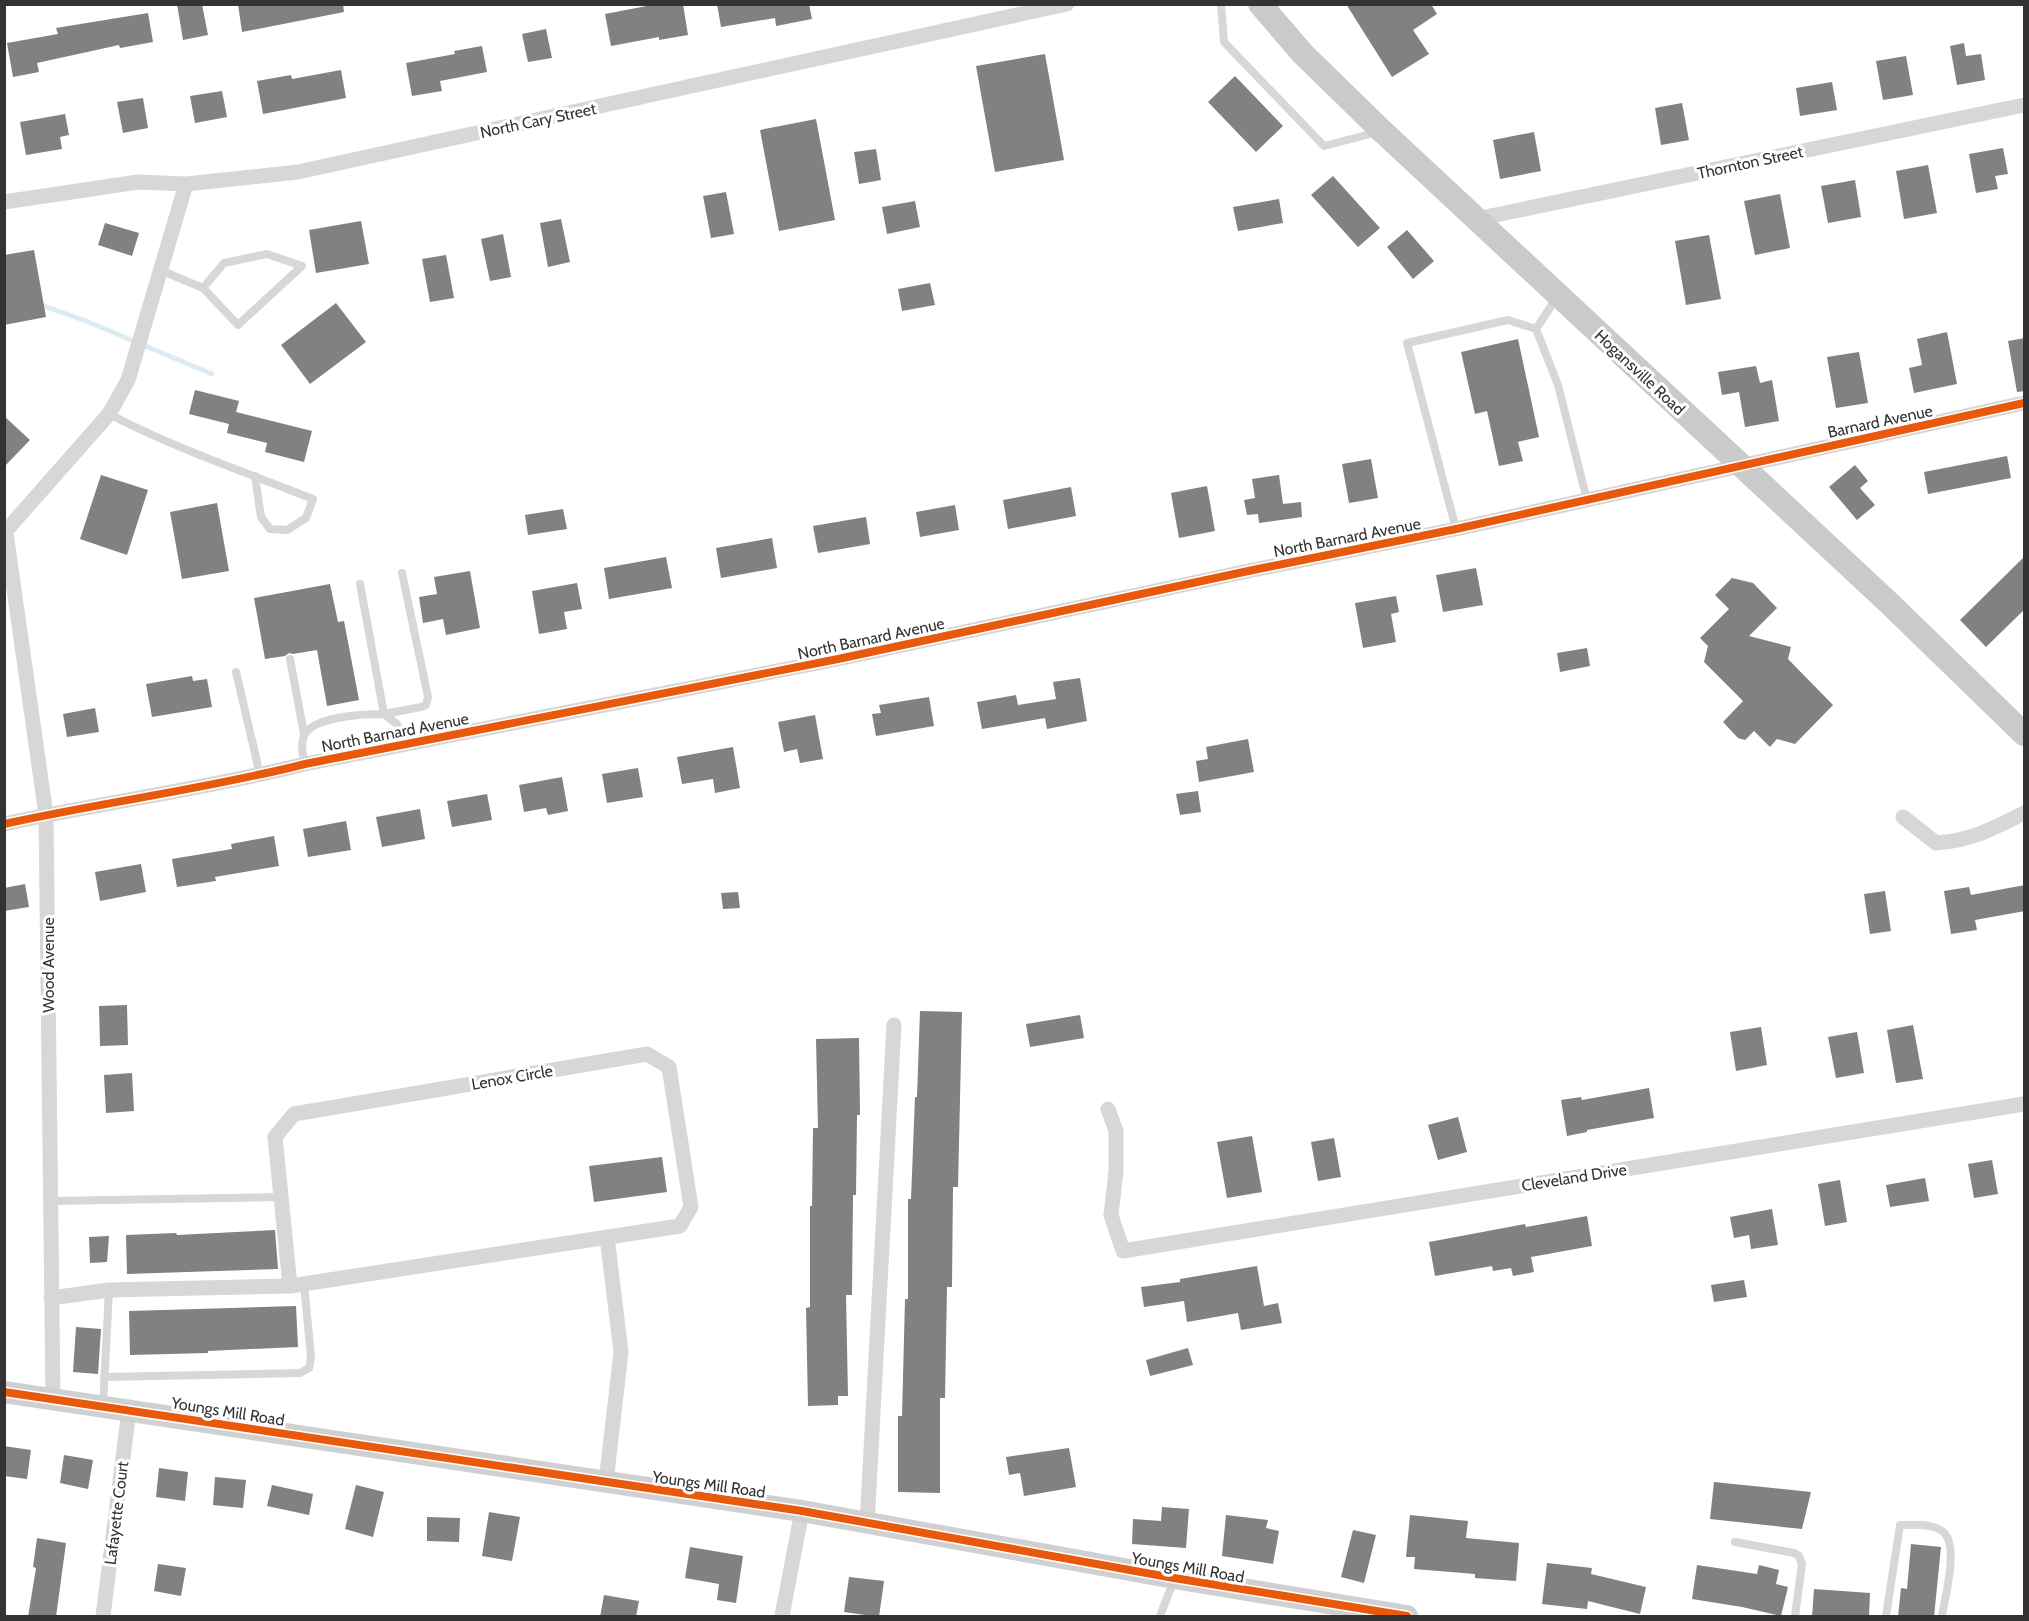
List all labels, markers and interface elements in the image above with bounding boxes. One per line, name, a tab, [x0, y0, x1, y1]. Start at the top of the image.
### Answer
street label: North Cary Street	[478, 99, 598, 142]
street label: Thornton Street	[1696, 142, 1805, 183]
street label: Hogansville Road	[1591, 326, 1689, 419]
street label: Barnard Avenue	[1826, 401, 1934, 442]
street label: North Barnard Avenue	[1272, 514, 1422, 561]
street label: North Barnard Avenue	[796, 614, 946, 663]
street label: North Barnard Avenue	[320, 709, 470, 756]
street label: Wood Avenue	[39, 917, 58, 1013]
street label: Lenox Circle	[470, 1061, 554, 1094]
street label: Cleveland Drive	[1520, 1160, 1628, 1195]
street label: Youngs Mill Road	[169, 1393, 286, 1430]
street label: Lafayette Court	[101, 1460, 132, 1566]
street label: Youngs Mill Road	[650, 1467, 767, 1502]
street label: Youngs Mill Road	[1129, 1548, 1246, 1587]

